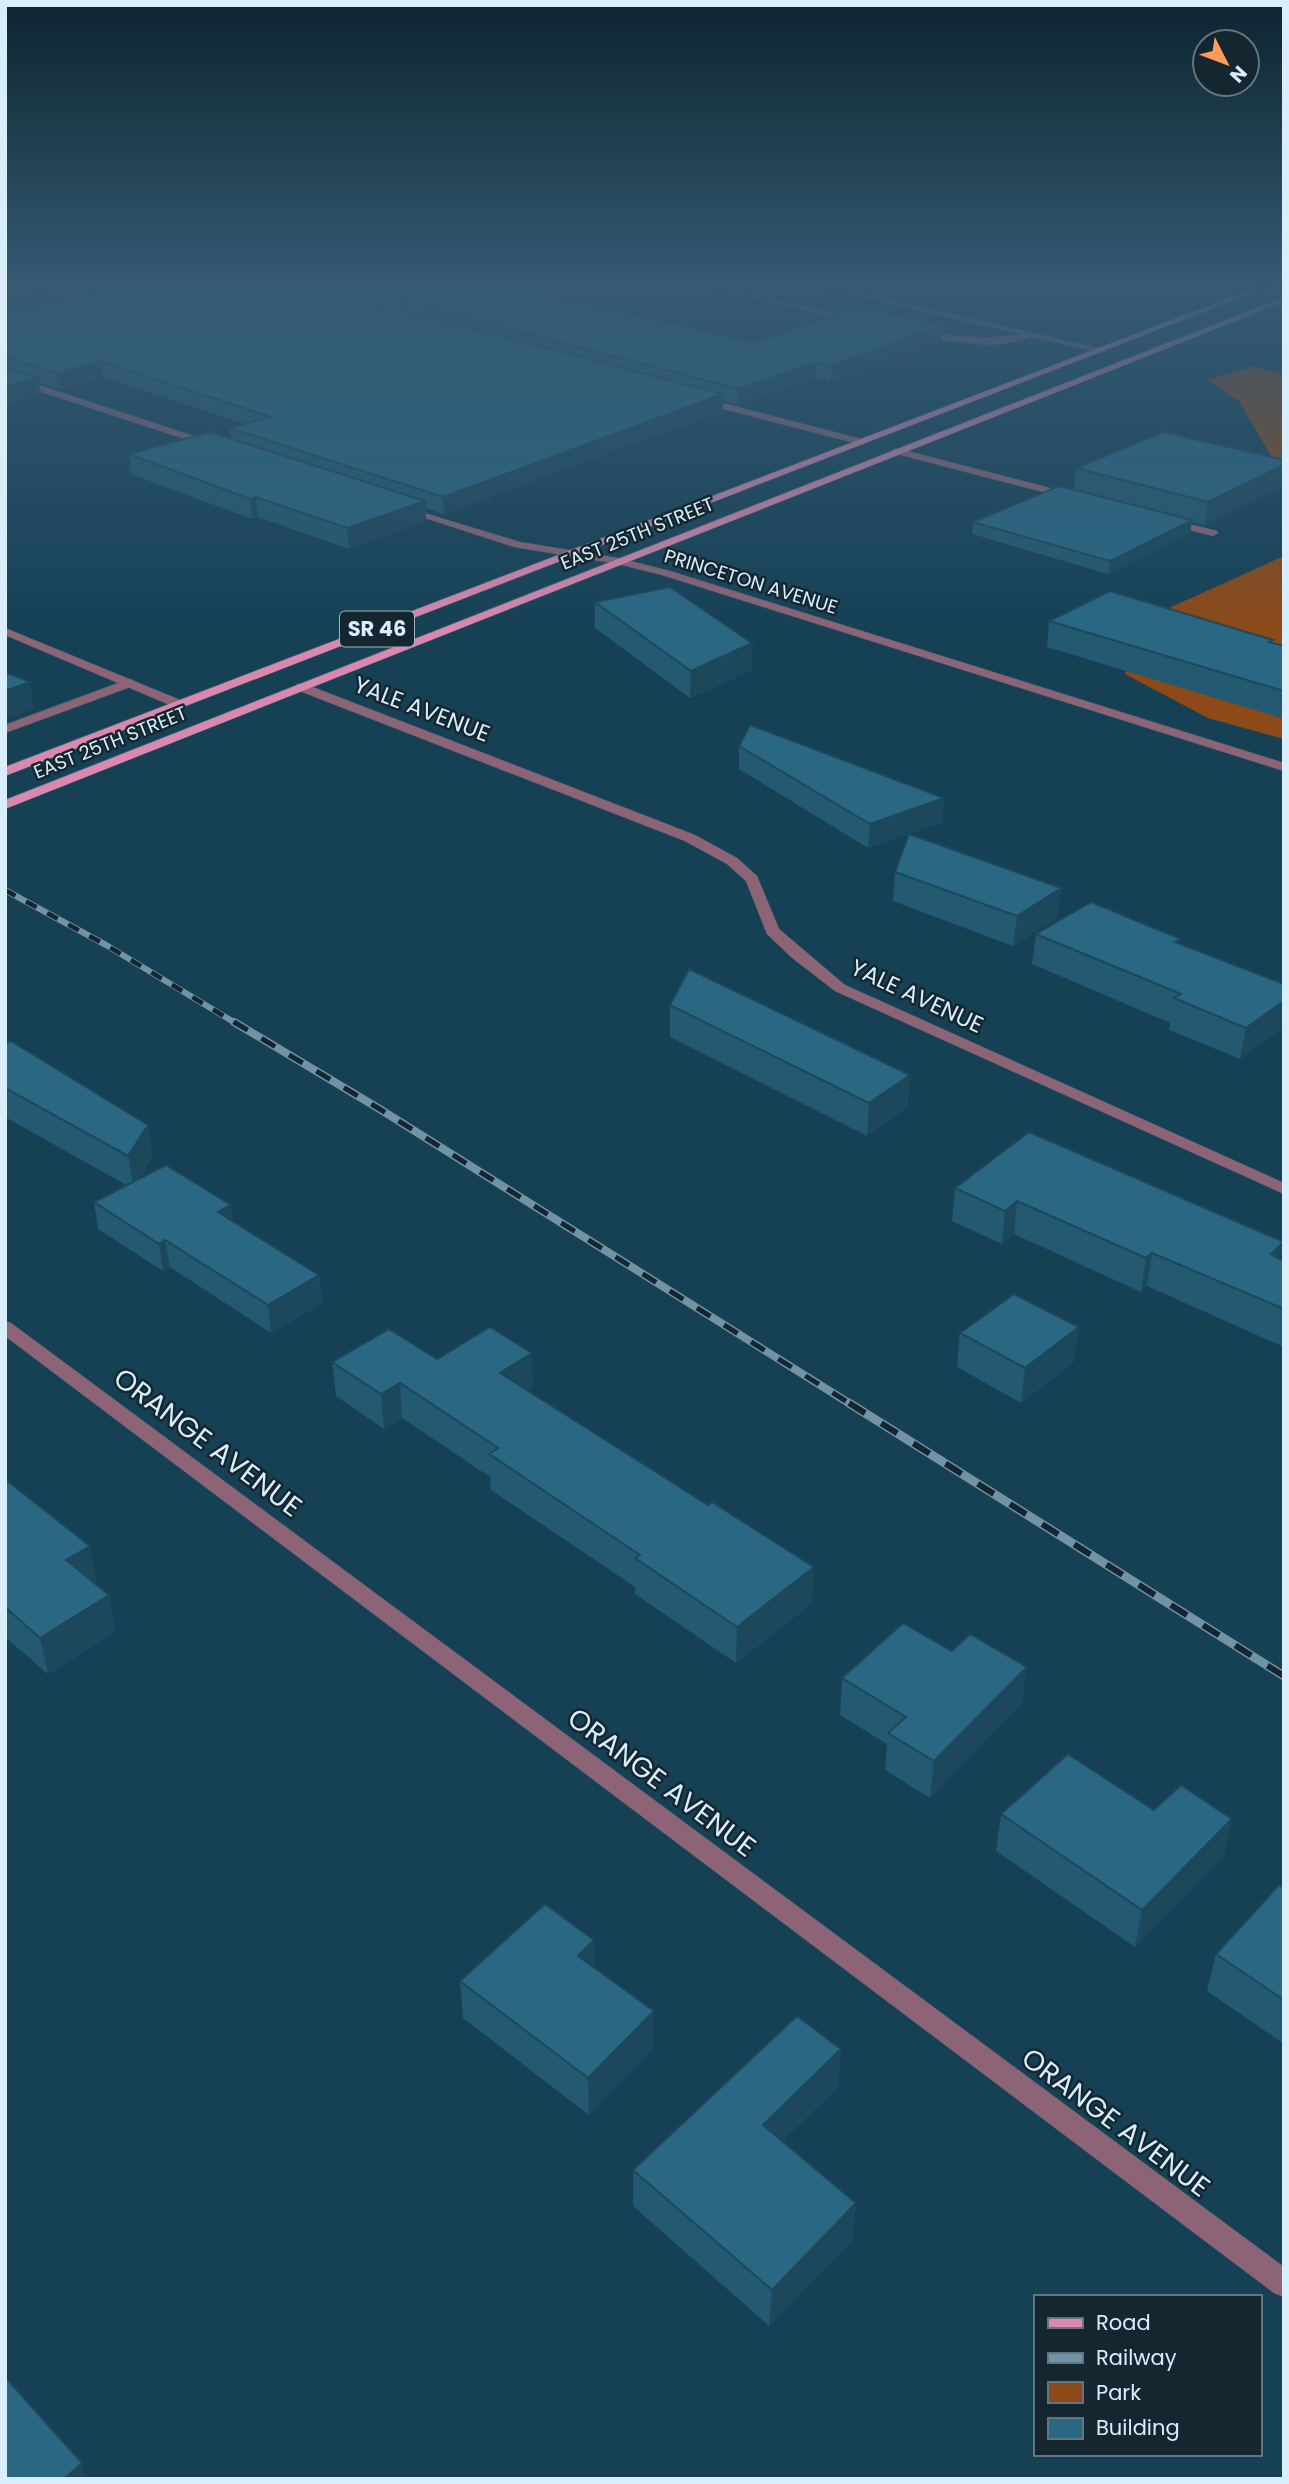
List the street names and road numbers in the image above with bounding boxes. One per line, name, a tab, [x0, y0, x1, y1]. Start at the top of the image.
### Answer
street label: EAST 25TH STREET	[556, 490, 718, 577]
street label: PRINCETON AVENUE	[661, 542, 841, 621]
road number: SR 46	[340, 612, 414, 646]
street label: YALE AVENUE	[349, 668, 495, 750]
street label: EAST 25TH STREET	[29, 699, 191, 786]
street label: YALE AVENUE	[845, 951, 989, 1041]
street label: ORANGE AVENUE	[106, 1359, 310, 1526]
street label: ORANGE AVENUE	[560, 1699, 764, 1866]
street label: ORANGE AVENUE	[1014, 2039, 1218, 2206]

